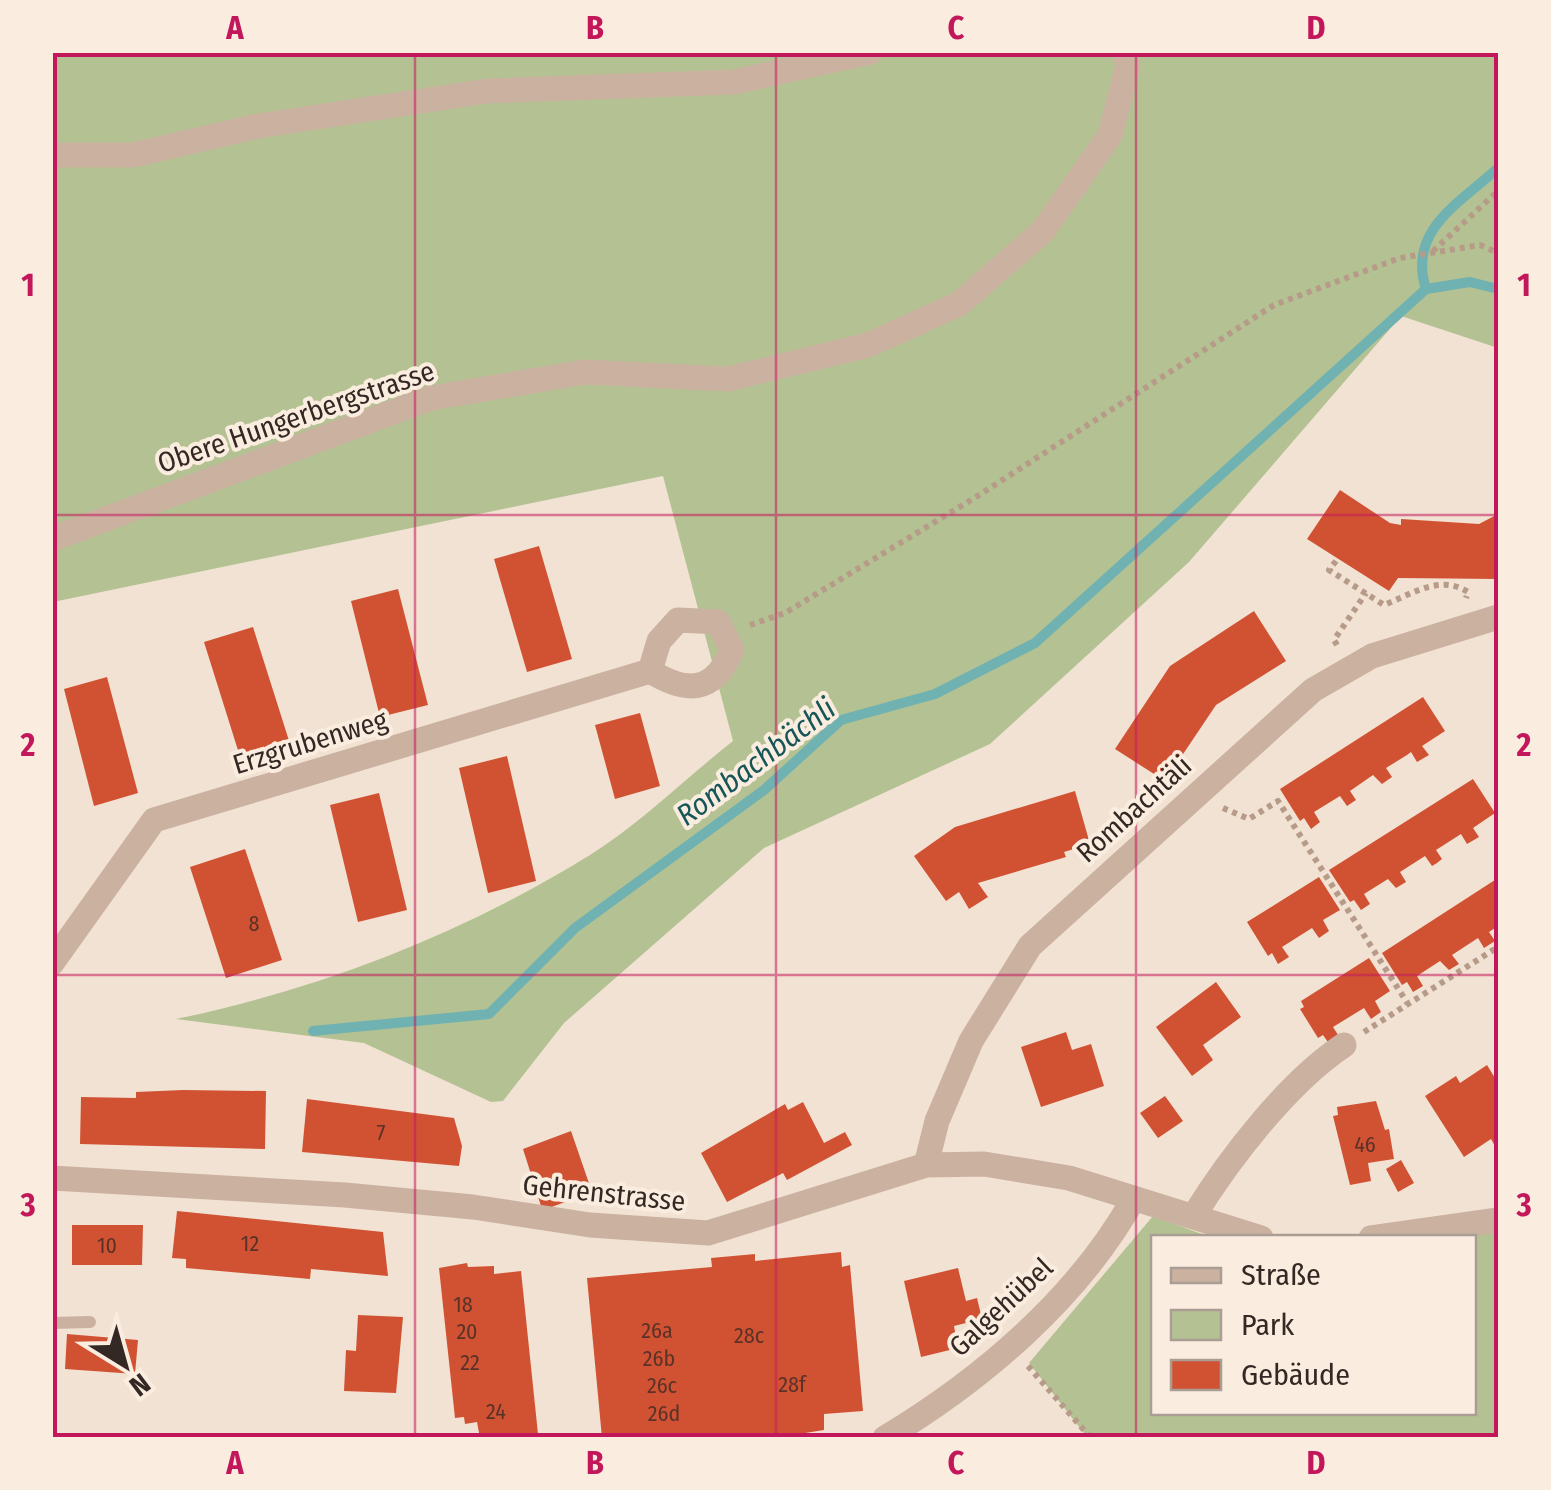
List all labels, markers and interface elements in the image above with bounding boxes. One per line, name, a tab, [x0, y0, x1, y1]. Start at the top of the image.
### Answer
text: A	[225, 9, 244, 47]
text: B	[586, 9, 604, 47]
text: C	[948, 9, 965, 47]
text: D	[1306, 9, 1326, 47]
text: 1	[21, 266, 35, 304]
text: 1	[1517, 266, 1531, 304]
street label: Obere Hungerbergstrasse	[153, 354, 439, 480]
water label: Rombachbächli	[669, 690, 843, 833]
street label: Erzgrubenweg	[229, 703, 392, 781]
text: 2	[20, 726, 36, 764]
text: 2	[1516, 726, 1532, 764]
street label: Rombachtäli	[1070, 749, 1198, 869]
house number: 8	[248, 910, 260, 937]
house number: 7	[377, 1119, 386, 1146]
house number: 46	[1354, 1131, 1376, 1158]
street label: Gehrenstrasse	[521, 1168, 687, 1218]
text: 3	[19, 1186, 36, 1224]
text: 3	[1515, 1186, 1532, 1224]
house number: 12	[241, 1230, 259, 1257]
house number: 10	[97, 1232, 117, 1259]
legend	[1151, 1235, 1476, 1415]
street label: Galgehübel	[943, 1251, 1059, 1363]
text: Straße	[1241, 1257, 1321, 1293]
house number: 18	[453, 1291, 473, 1318]
text: Park	[1241, 1307, 1294, 1343]
north arrow	[75, 1315, 175, 1415]
house number: 26a	[641, 1317, 673, 1344]
house number: 20	[456, 1318, 478, 1345]
house number: 28c	[734, 1322, 765, 1349]
house number: 26b	[643, 1345, 675, 1372]
house number: 22	[460, 1349, 480, 1376]
text: Gebäude	[1241, 1357, 1350, 1393]
text: N	[123, 1366, 156, 1403]
house number: 28f	[778, 1371, 807, 1398]
house number: 26c	[647, 1372, 678, 1399]
house number: 24	[486, 1398, 506, 1425]
house number: 26d	[648, 1400, 680, 1427]
text: A	[225, 1444, 244, 1482]
text: B	[586, 1444, 604, 1482]
text: C	[948, 1444, 965, 1482]
text: D	[1306, 1444, 1326, 1482]

